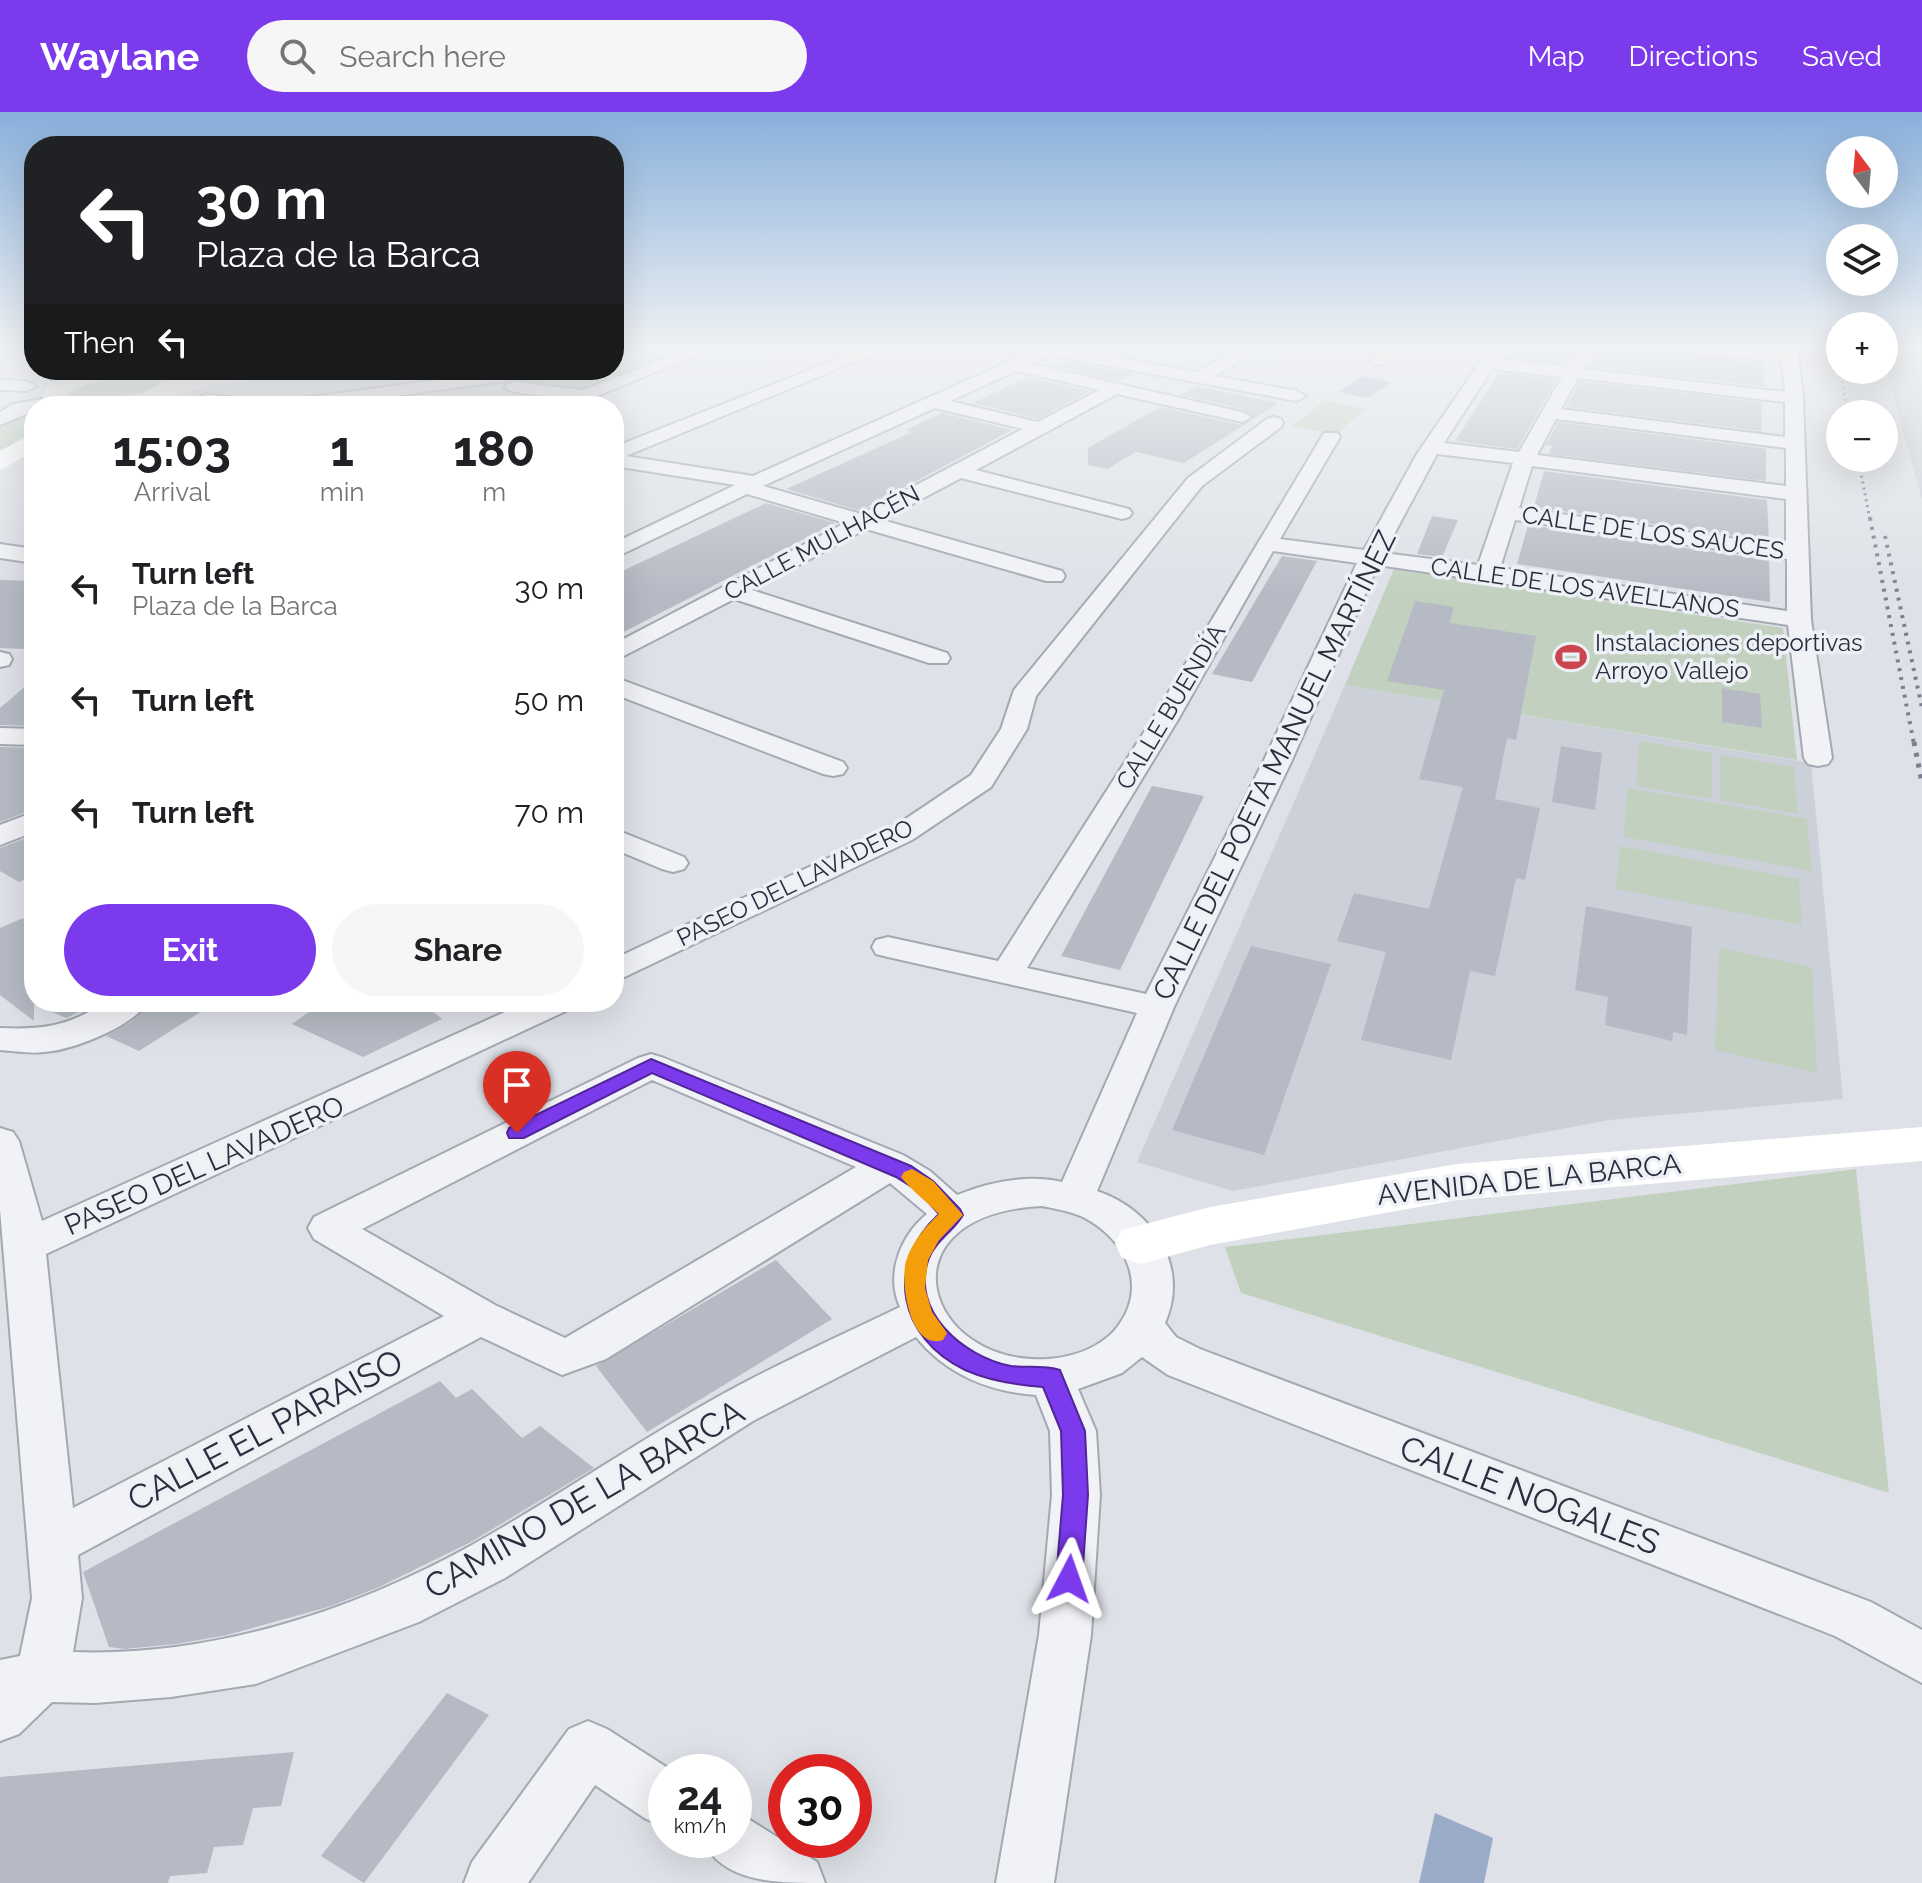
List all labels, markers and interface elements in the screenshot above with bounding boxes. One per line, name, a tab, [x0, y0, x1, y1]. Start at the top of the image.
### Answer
search box	[247, 20, 807, 92]
text: Waylane	[40, 34, 199, 79]
icon: search	[275, 34, 319, 78]
text: Search here	[339, 39, 506, 74]
text: Map	[1528, 40, 1585, 73]
text: Directions	[1629, 40, 1758, 73]
text: Saved	[1802, 40, 1882, 73]
north arrow	[1826, 136, 1898, 208]
map controls	[1826, 136, 1898, 472]
text: 30 m	[196, 166, 327, 232]
icon: left	[64, 168, 168, 272]
button: layers	[1826, 224, 1898, 296]
text: Plaza de la Barca	[196, 233, 481, 275]
button: +	[1826, 312, 1898, 384]
icon: left	[151, 320, 195, 364]
text: Then	[64, 325, 135, 360]
button: −	[1826, 400, 1898, 472]
text: 15:03	[113, 421, 231, 477]
text: 1	[330, 421, 354, 477]
text: 180	[453, 421, 535, 477]
text: Arrival	[134, 477, 210, 507]
text: min	[320, 477, 364, 507]
text: m	[482, 477, 506, 507]
street label: CALLE MULHACÉN	[719, 479, 924, 606]
street label: CALLE DE LOS SAUCES	[1520, 500, 1786, 565]
street label: CALLE DEL POETA MANUEL MARTÍNEZ	[1146, 525, 1403, 1005]
street label: CALLE DE LOS AVELLANOS	[1429, 551, 1741, 624]
text: Turn left	[132, 556, 254, 591]
icon: left	[64, 566, 108, 610]
text: 30 m	[514, 571, 584, 606]
text: Plaza de la Barca	[132, 591, 338, 621]
street label: CALLE BUENDÍA	[1110, 619, 1231, 795]
place label: Instalaciones deportivas Arroyo Vallejo	[1595, 628, 1863, 685]
sports icon: Instalaciones deportivas Arroyo Vallejo	[1554, 640, 1588, 674]
icon: left	[64, 678, 108, 722]
text: Turn left	[132, 683, 254, 718]
text: 50 m	[514, 683, 584, 718]
icon: left	[64, 790, 108, 834]
text: Turn left	[132, 795, 254, 830]
text: 70 m	[514, 795, 584, 830]
street label: PASEO DEL LAVADERO	[672, 813, 918, 952]
button: Exit	[64, 904, 316, 996]
button: Share	[332, 904, 584, 996]
pin	[483, 1051, 551, 1133]
icon: arrive	[495, 1063, 539, 1107]
street label: PASEO DEL LAVADERO	[59, 1089, 349, 1242]
street label: AVENIDA DE LA BARCA	[1375, 1147, 1683, 1212]
street label: CALLE EL PARAISO	[121, 1341, 409, 1519]
street label: CAMINO DE LA BARCA	[417, 1391, 751, 1607]
street label: CALLE NOGALES	[1394, 1427, 1666, 1563]
position arrow	[1027, 1537, 1111, 1621]
speed limit sign: 30	[768, 1754, 872, 1858]
text: 24	[677, 1772, 723, 1819]
text: km/h	[674, 1814, 726, 1838]

